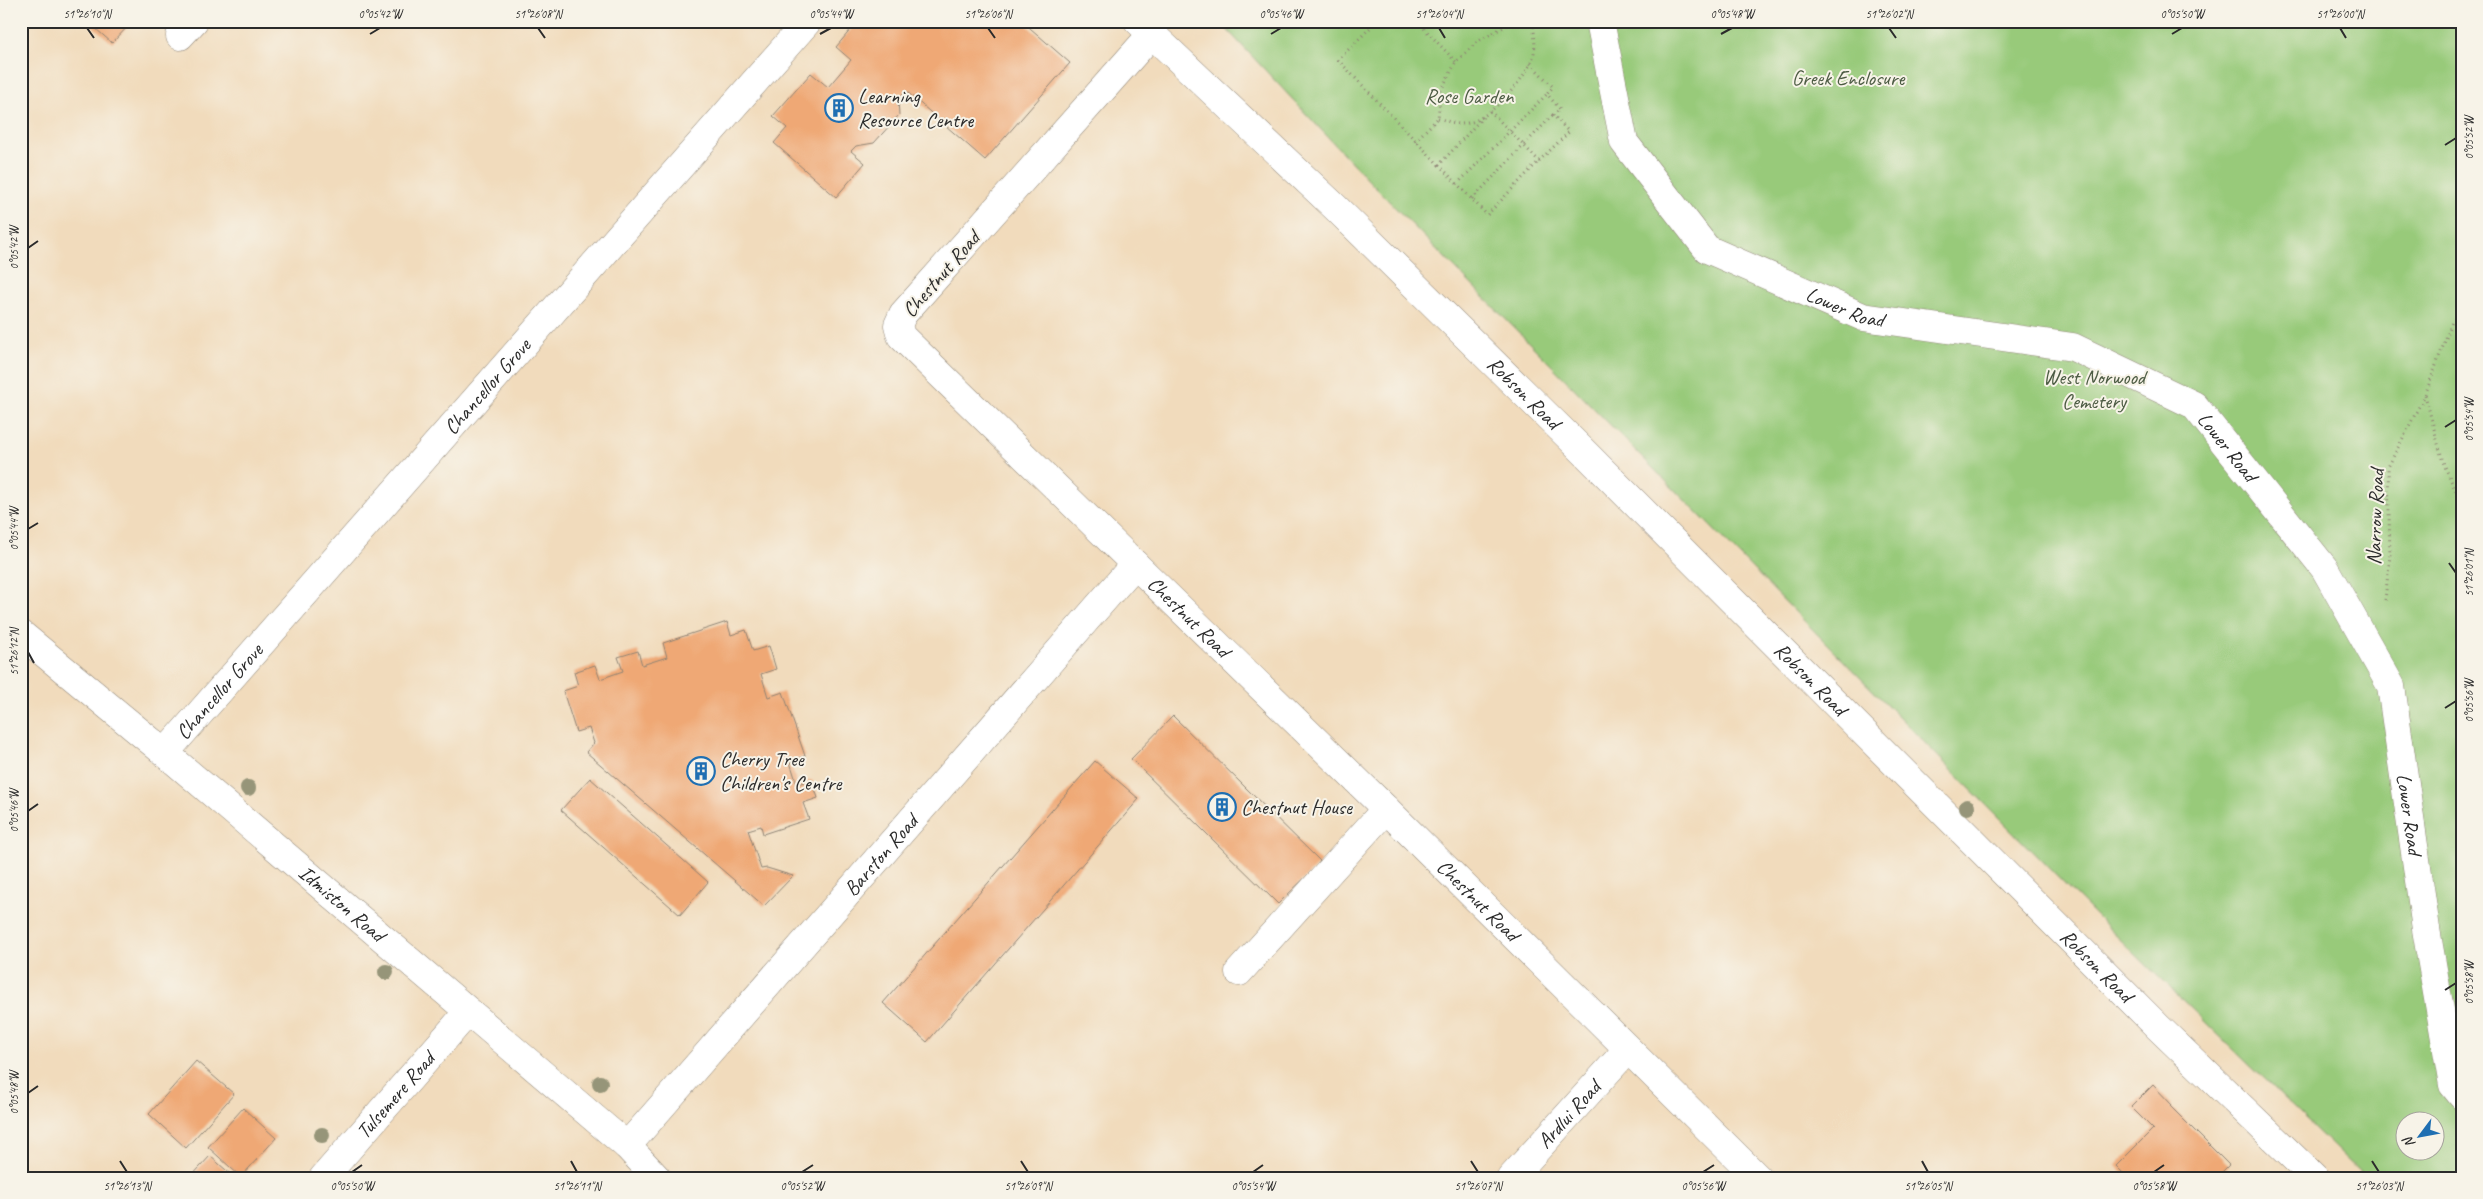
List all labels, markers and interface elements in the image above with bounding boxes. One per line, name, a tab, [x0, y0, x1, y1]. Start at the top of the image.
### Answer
text: 51°26'10"N	[63, 6, 112, 22]
text: 0°05'42"W	[358, 6, 404, 22]
text: 51°26'08"N	[514, 6, 563, 22]
text: 0°05'44"W	[809, 6, 855, 22]
text: 51°26'06"N	[964, 6, 1013, 22]
text: 0°05'46"W	[1259, 6, 1305, 22]
text: 51°26'04"N	[1415, 6, 1464, 22]
text: 0°05'48"W	[1710, 6, 1756, 22]
text: 51°26'02"N	[1865, 6, 1914, 22]
text: 0°05'50"W	[2160, 6, 2206, 22]
text: 51°26'00"N	[2316, 6, 2365, 22]
park label: Greek Enclosure	[1792, 65, 1905, 91]
place label: Learning Resource Centre	[858, 83, 974, 133]
park label: Rose Garden	[1425, 83, 1514, 109]
building icon: Learning Resource Centre	[824, 93, 854, 123]
text: 0°05'52"W	[2461, 114, 2477, 160]
street label: Chestnut Road	[896, 223, 987, 322]
text: 0°05'42"W	[6, 224, 22, 270]
street label: Lower Road	[1802, 281, 1888, 333]
street label: Chancellor Grove	[438, 332, 537, 440]
street label: Robson Road	[1482, 351, 1569, 437]
park label: West Norwood Cemetery	[2043, 364, 2149, 414]
text: 0°05'54"W	[2461, 396, 2477, 442]
street label: Lower Road	[2192, 407, 2265, 489]
street label: Narrow Road	[2360, 465, 2390, 565]
text: 0°05'44"W	[6, 505, 22, 551]
text: 51°26'01"N	[2461, 548, 2477, 597]
street label: Chestnut Road	[1142, 571, 1238, 665]
text: 51°26'12"N	[6, 627, 22, 676]
street label: Chancellor Grove	[170, 637, 269, 745]
street label: Robson Road	[1769, 637, 1855, 724]
text: 0°05'56"W	[2461, 677, 2477, 723]
place label: Cherry Tree Children's Centre	[720, 746, 843, 796]
building icon: Cherry Tree Children's Centre	[686, 756, 716, 786]
street label: Lower Road	[2391, 772, 2429, 859]
text: 0°05'46"W	[6, 787, 22, 833]
building icon: Chestnut House	[1207, 792, 1237, 822]
place label: Chestnut House	[1241, 794, 1353, 820]
street label: Barston Road	[838, 806, 926, 901]
street label: Chestnut Road	[1431, 854, 1527, 949]
street label: Idmiston Road	[293, 859, 392, 949]
street label: Robson Road	[2055, 924, 2141, 1010]
text: 0°05'58"W	[2461, 959, 2477, 1005]
street label: Tulsemere Road	[350, 1044, 443, 1144]
text: 0°05'48"W	[6, 1069, 22, 1115]
street label: Ardlui Road	[1531, 1072, 1609, 1154]
north arrow	[2396, 1112, 2446, 1162]
text: N	[2399, 1132, 2419, 1151]
text: 51°26'13"N	[103, 1178, 152, 1194]
text: 0°05'50"W	[330, 1178, 376, 1194]
text: 51°26'11"N	[553, 1178, 602, 1194]
text: 0°05'52"W	[780, 1178, 826, 1194]
text: 51°26'09"N	[1004, 1178, 1053, 1194]
text: 0°05'54"W	[1231, 1178, 1277, 1194]
text: 51°26'07"N	[1454, 1178, 1503, 1194]
text: 0°05'56"W	[1681, 1178, 1727, 1194]
text: 51°26'05"N	[1904, 1178, 1953, 1194]
text: 0°05'58"W	[2132, 1178, 2178, 1194]
text: 51°26'03"N	[2355, 1178, 2404, 1194]

